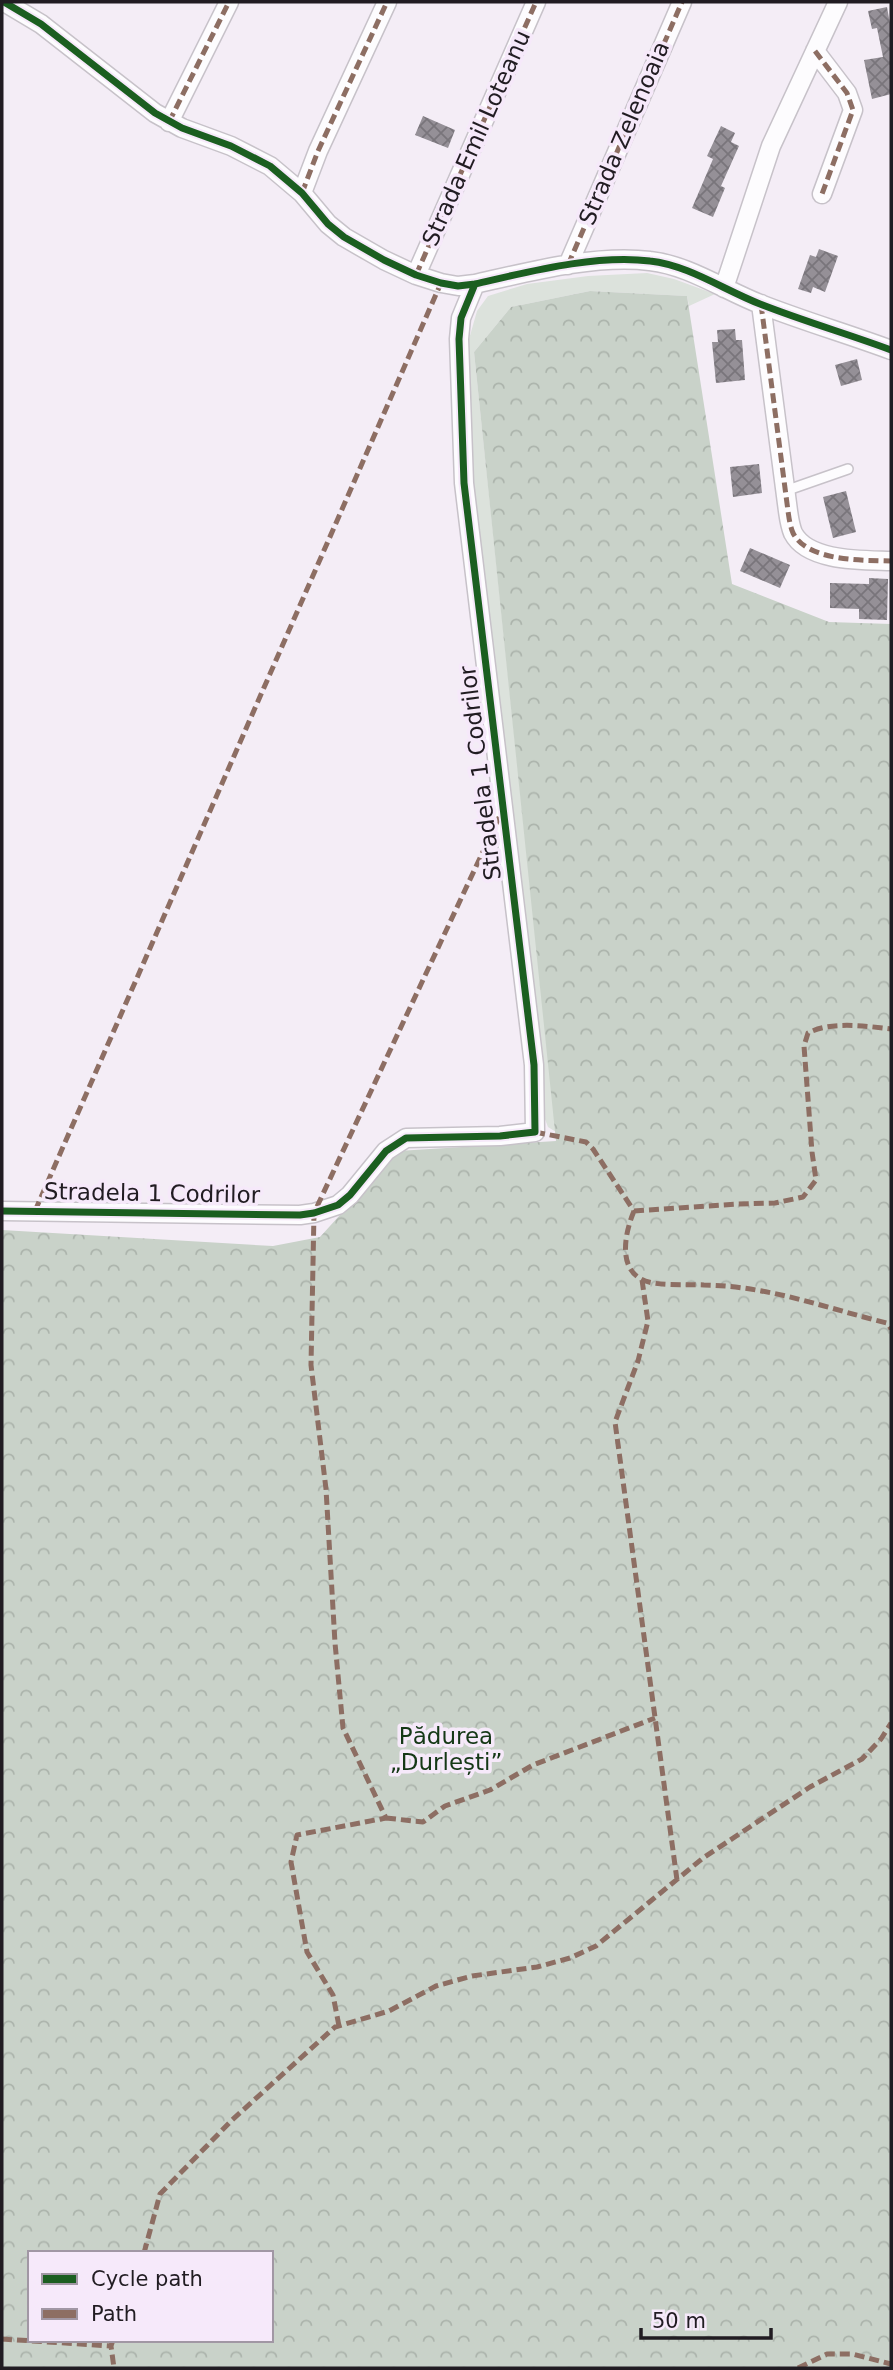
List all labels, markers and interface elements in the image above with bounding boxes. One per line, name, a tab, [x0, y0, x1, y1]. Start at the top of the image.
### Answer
street label: Strada Emil Loteanu	[417, 26, 535, 250]
street label: Strada Zelenoaia	[574, 37, 674, 229]
street label: Stradela 1 Codrilor	[454, 664, 506, 882]
street label: Stradela 1 Codrilor	[44, 1178, 261, 1208]
park label: Pădurea „Durlești”	[390, 1723, 502, 1775]
legend	[28, 2251, 273, 2342]
text: Cycle path	[91, 2267, 203, 2291]
scale bar	[641, 2296, 770, 2340]
text: Path	[91, 2302, 137, 2326]
text: 50 m	[652, 2309, 706, 2333]

